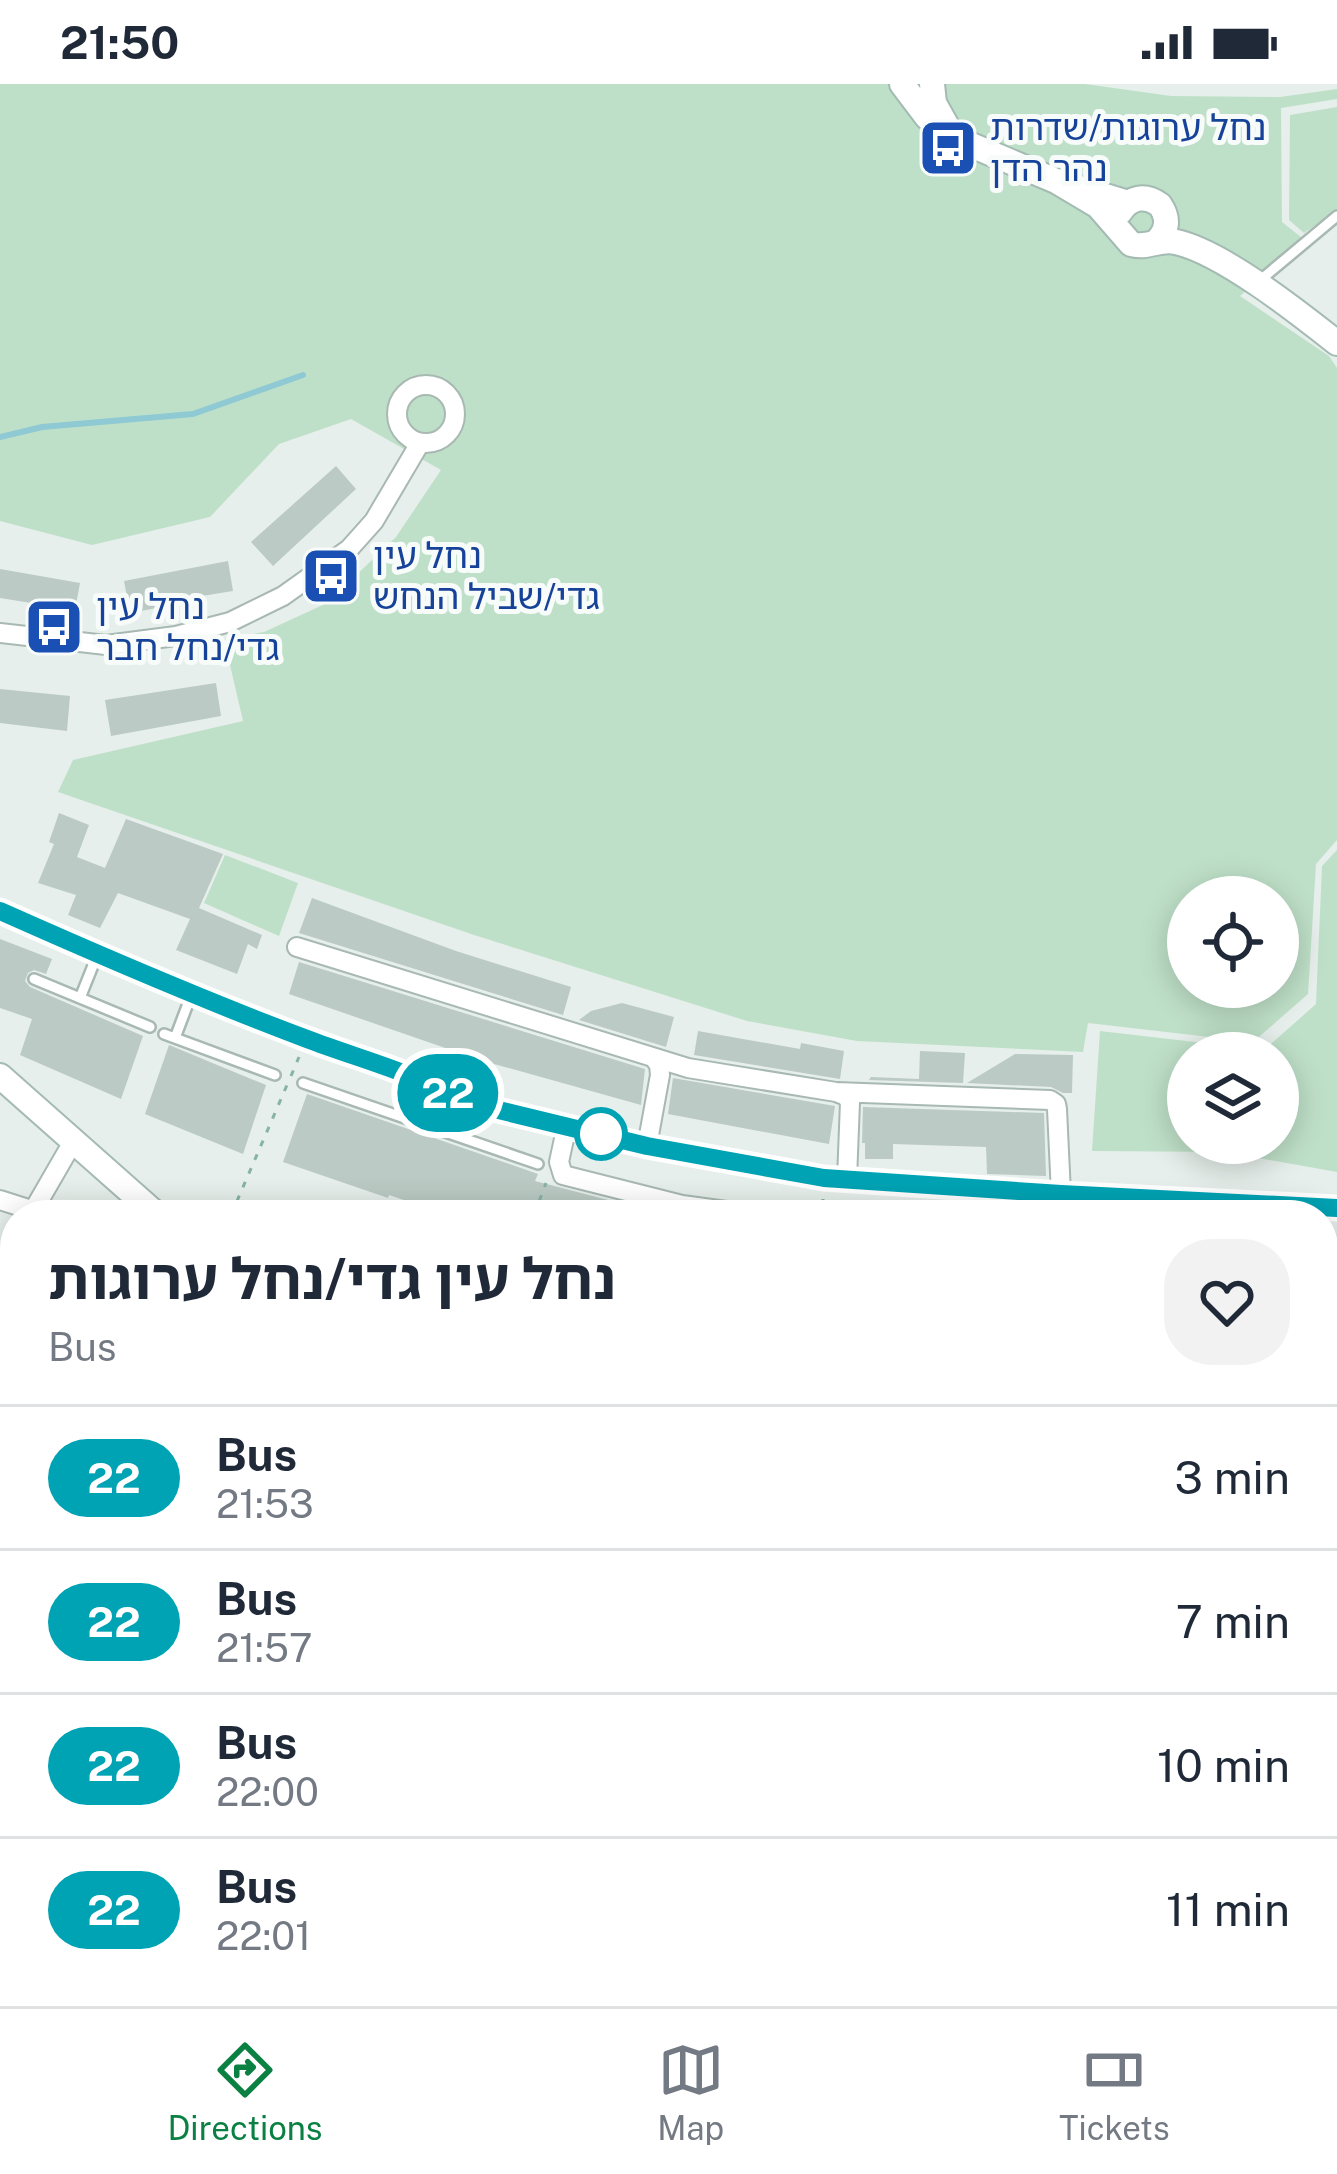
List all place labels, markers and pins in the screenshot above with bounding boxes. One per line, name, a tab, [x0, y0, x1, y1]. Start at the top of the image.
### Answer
place label: נחל ערוגות/שדרות נהר הדן	[990, 106, 1266, 189]
bus stop icon: נחל ערוגות/שדרות נהר הדן	[917, 117, 979, 179]
place label: נחל עין גדי/שביל הנחש	[373, 534, 600, 617]
bus stop icon: נחל עין גדי/שביל הנחש	[300, 545, 362, 607]
place label: נחל עין גדי/נחל חבר	[96, 585, 280, 668]
bus stop icon: נחל עין גדי/נחל חבר	[23, 596, 85, 658]
unlabelled marker	[576, 1109, 626, 1159]

